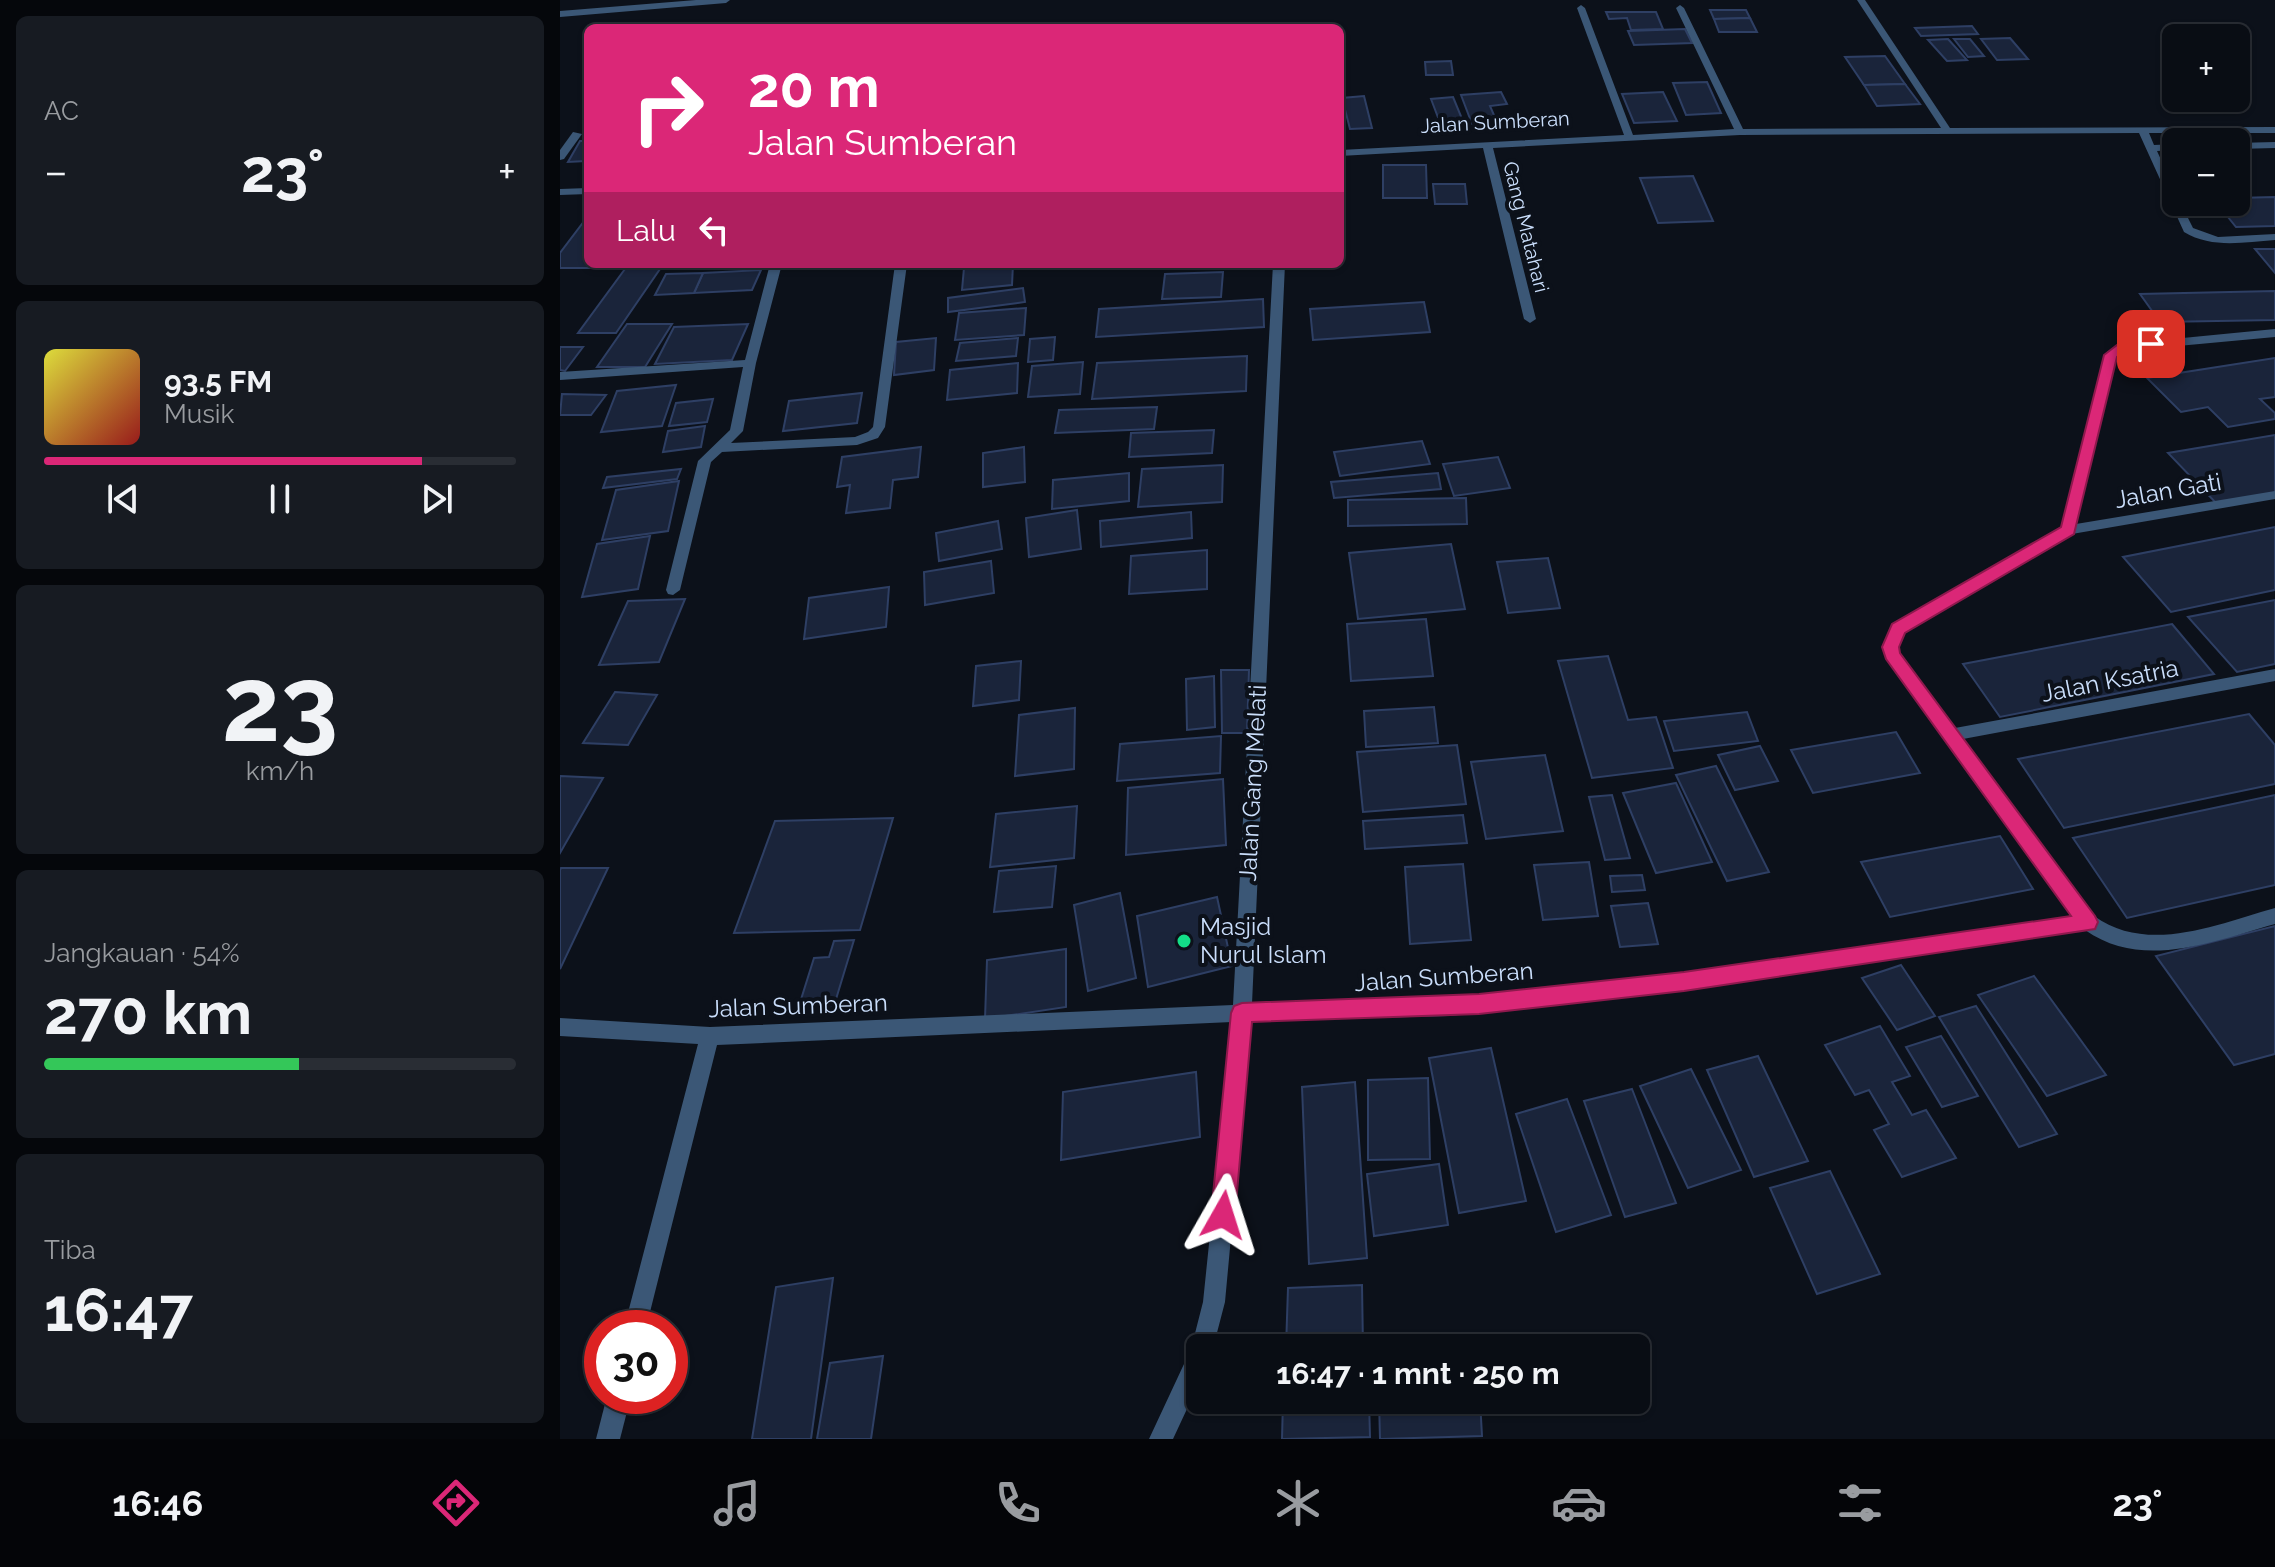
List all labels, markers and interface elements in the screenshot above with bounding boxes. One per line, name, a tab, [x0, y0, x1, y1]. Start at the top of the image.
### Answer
map controls	[2162, 24, 2250, 216]
button: +	[2162, 24, 2250, 112]
text: 20 m	[748, 54, 880, 120]
icon: right	[616, 56, 720, 160]
text: AC	[44, 96, 79, 126]
street label: Jalan Sumberan	[1420, 106, 1570, 138]
text: Jalan Sumberan	[748, 121, 1017, 163]
button: −	[2162, 128, 2250, 216]
text: 23°	[241, 136, 324, 206]
text: −	[44, 146, 68, 197]
text: +	[498, 146, 516, 197]
street label: Gang Matahari	[1498, 159, 1554, 295]
icon: left	[692, 208, 736, 252]
text: Lalu	[616, 213, 676, 248]
pin	[2117, 310, 2185, 378]
icon: arrive	[2129, 322, 2173, 366]
text: 93.5 FM	[164, 364, 272, 399]
text: Musik	[164, 399, 234, 429]
street label: Jalan Gati	[2112, 467, 2223, 514]
icon: previous	[101, 477, 145, 521]
icon: pause	[258, 477, 302, 521]
icon: next	[415, 477, 459, 521]
text: 23	[222, 643, 338, 765]
street label: Jalan Ksatria	[2039, 653, 2181, 708]
street label: Jalan Gang Melati	[1233, 684, 1272, 882]
text: km/h	[246, 756, 314, 786]
place label: Masjid Nurul Islam	[1200, 912, 1326, 969]
marker: Masjid Nurul Islam	[1175, 932, 1193, 950]
text: Jangkauan · 54%	[44, 938, 239, 968]
street label: Jalan Sumberan	[1353, 956, 1534, 997]
text: 270 km	[44, 978, 252, 1048]
street label: Jalan Sumberan	[708, 988, 888, 1023]
position arrow	[1181, 1173, 1265, 1257]
text: Tiba	[44, 1235, 96, 1265]
text: 16:47	[44, 1275, 193, 1345]
speed limit sign: 30	[584, 1310, 688, 1414]
text: 16:47 · 1 mnt · 250 m	[1276, 1356, 1560, 1391]
icon: directions	[428, 1475, 484, 1531]
icon: music	[709, 1475, 765, 1531]
icon: phone	[990, 1475, 1046, 1531]
icon: climate	[1270, 1475, 1326, 1531]
icon: car	[1551, 1475, 1607, 1531]
icon: filters	[1832, 1475, 1888, 1531]
text: 16:46	[112, 1482, 203, 1524]
text: 23°	[2112, 1482, 2163, 1524]

